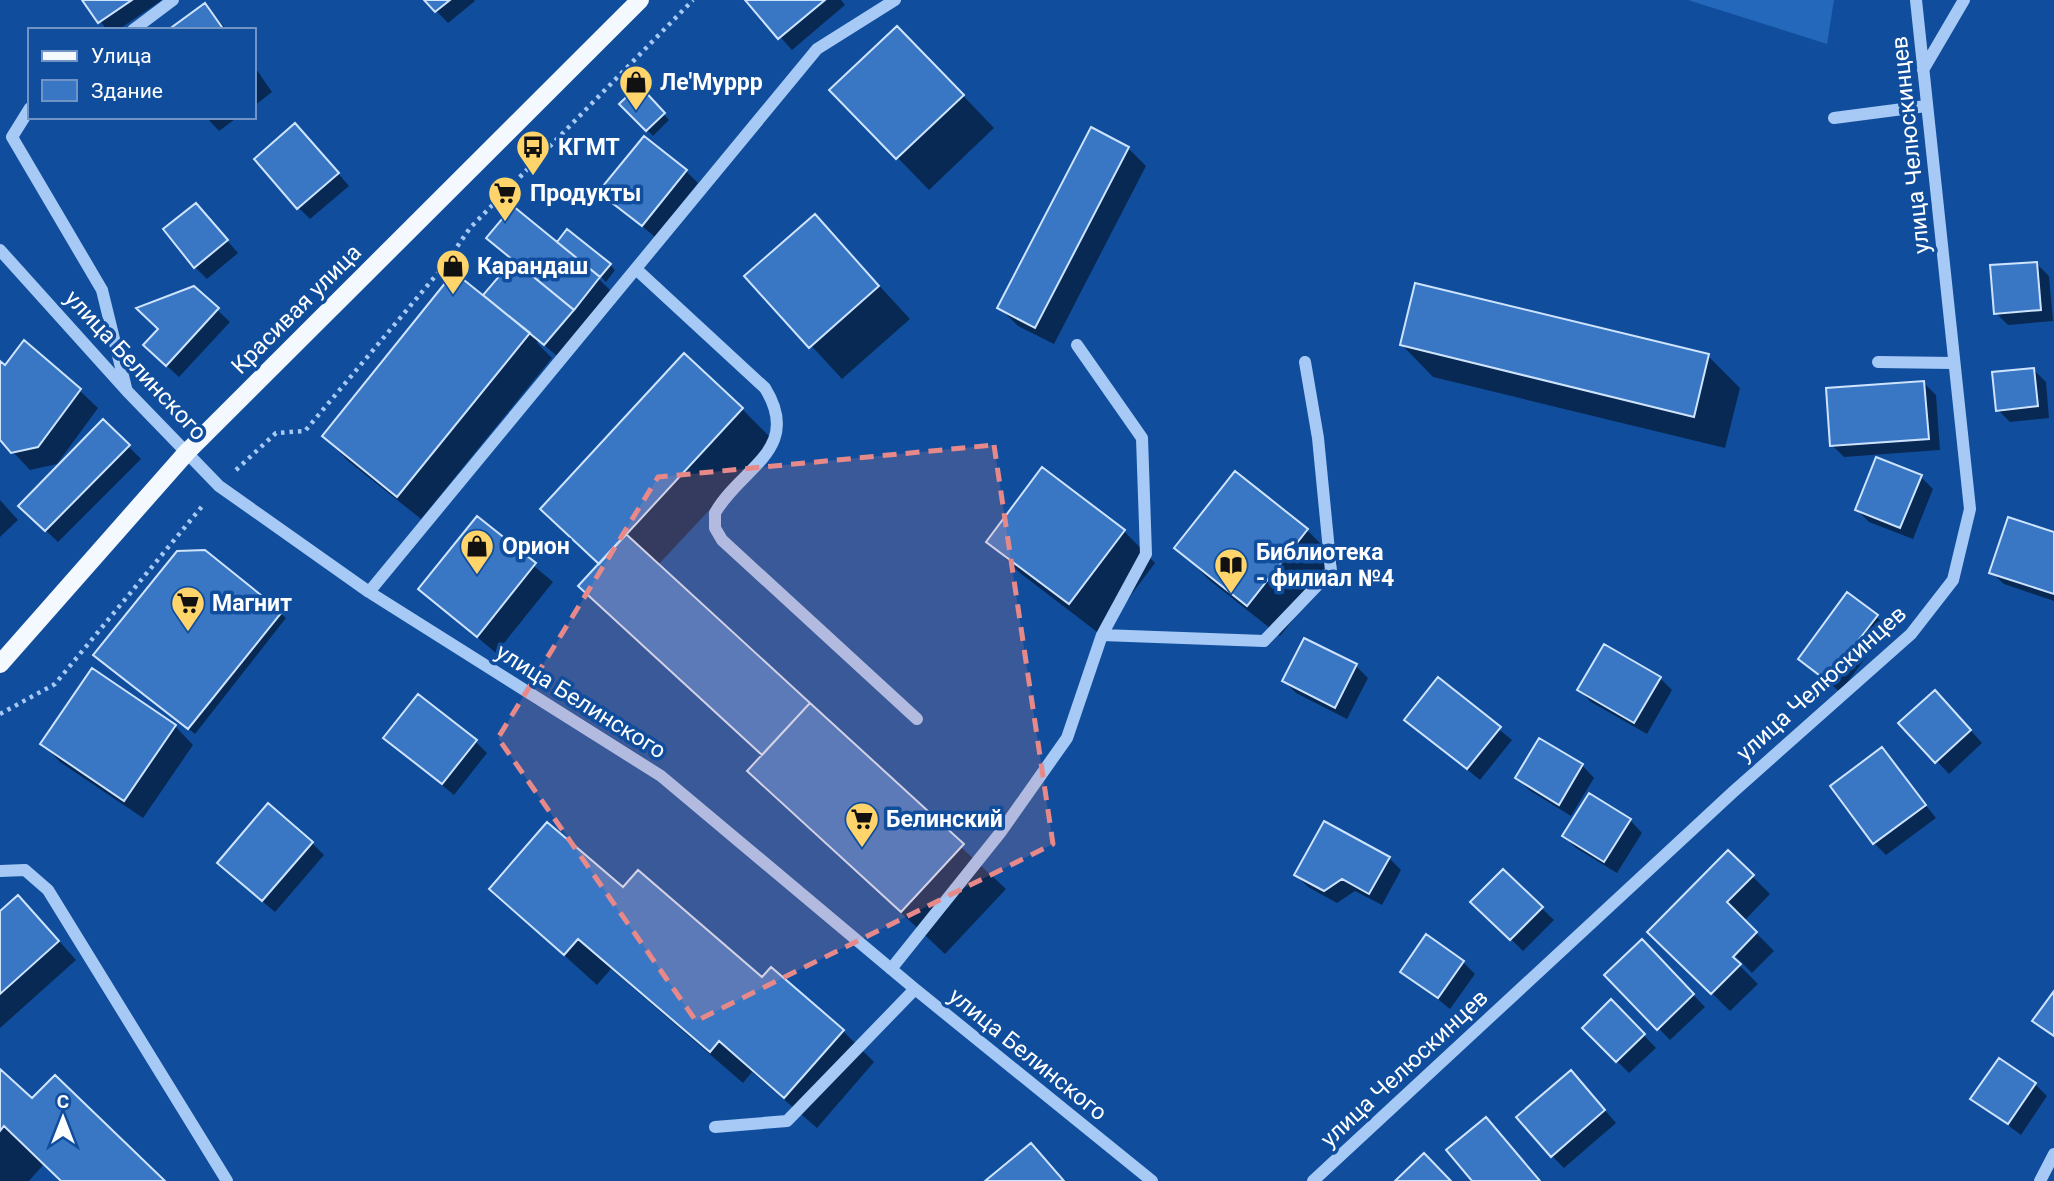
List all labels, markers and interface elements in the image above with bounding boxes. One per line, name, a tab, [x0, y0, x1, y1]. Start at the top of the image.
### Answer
legend	[28, 28, 256, 119]
street label: улица Челюскинцев	[1886, 35, 1935, 255]
text: Улица	[91, 44, 152, 68]
shop icon: Ле'Муррр	[617, 63, 655, 112]
place label: Ле'Муррр	[660, 69, 763, 96]
text: Здание	[91, 79, 163, 103]
bus stop icon: КГМТ	[514, 128, 552, 177]
place label: КГМТ	[558, 134, 620, 161]
supermarket icon: Продукты	[486, 174, 524, 223]
place label: Продукты	[530, 180, 641, 207]
street label: Красивая улица	[226, 239, 367, 380]
shop icon: Карандаш	[434, 247, 472, 296]
place label: Карандаш	[477, 253, 588, 280]
street label: улица Белинского	[59, 285, 212, 446]
shop icon: Орион	[458, 527, 496, 576]
place label: Орион	[502, 533, 570, 560]
place label: Библиотека - филиал №4	[1256, 539, 1394, 592]
library icon: Библиотека - филиал №4	[1212, 546, 1250, 595]
supermarket icon: Магнит	[169, 584, 207, 633]
place label: Магнит	[212, 590, 292, 617]
street label: улица Челюскинцев	[1731, 600, 1912, 767]
street label: улица Белинского	[491, 638, 671, 765]
supermarket icon: Белинский	[843, 800, 881, 849]
place label: Белинский	[886, 806, 1003, 833]
street label: улица Белинского	[943, 982, 1112, 1126]
street label: улица Челюскинцев	[1315, 984, 1494, 1153]
north arrow	[28, 1083, 98, 1153]
text: С	[57, 1090, 69, 1113]

